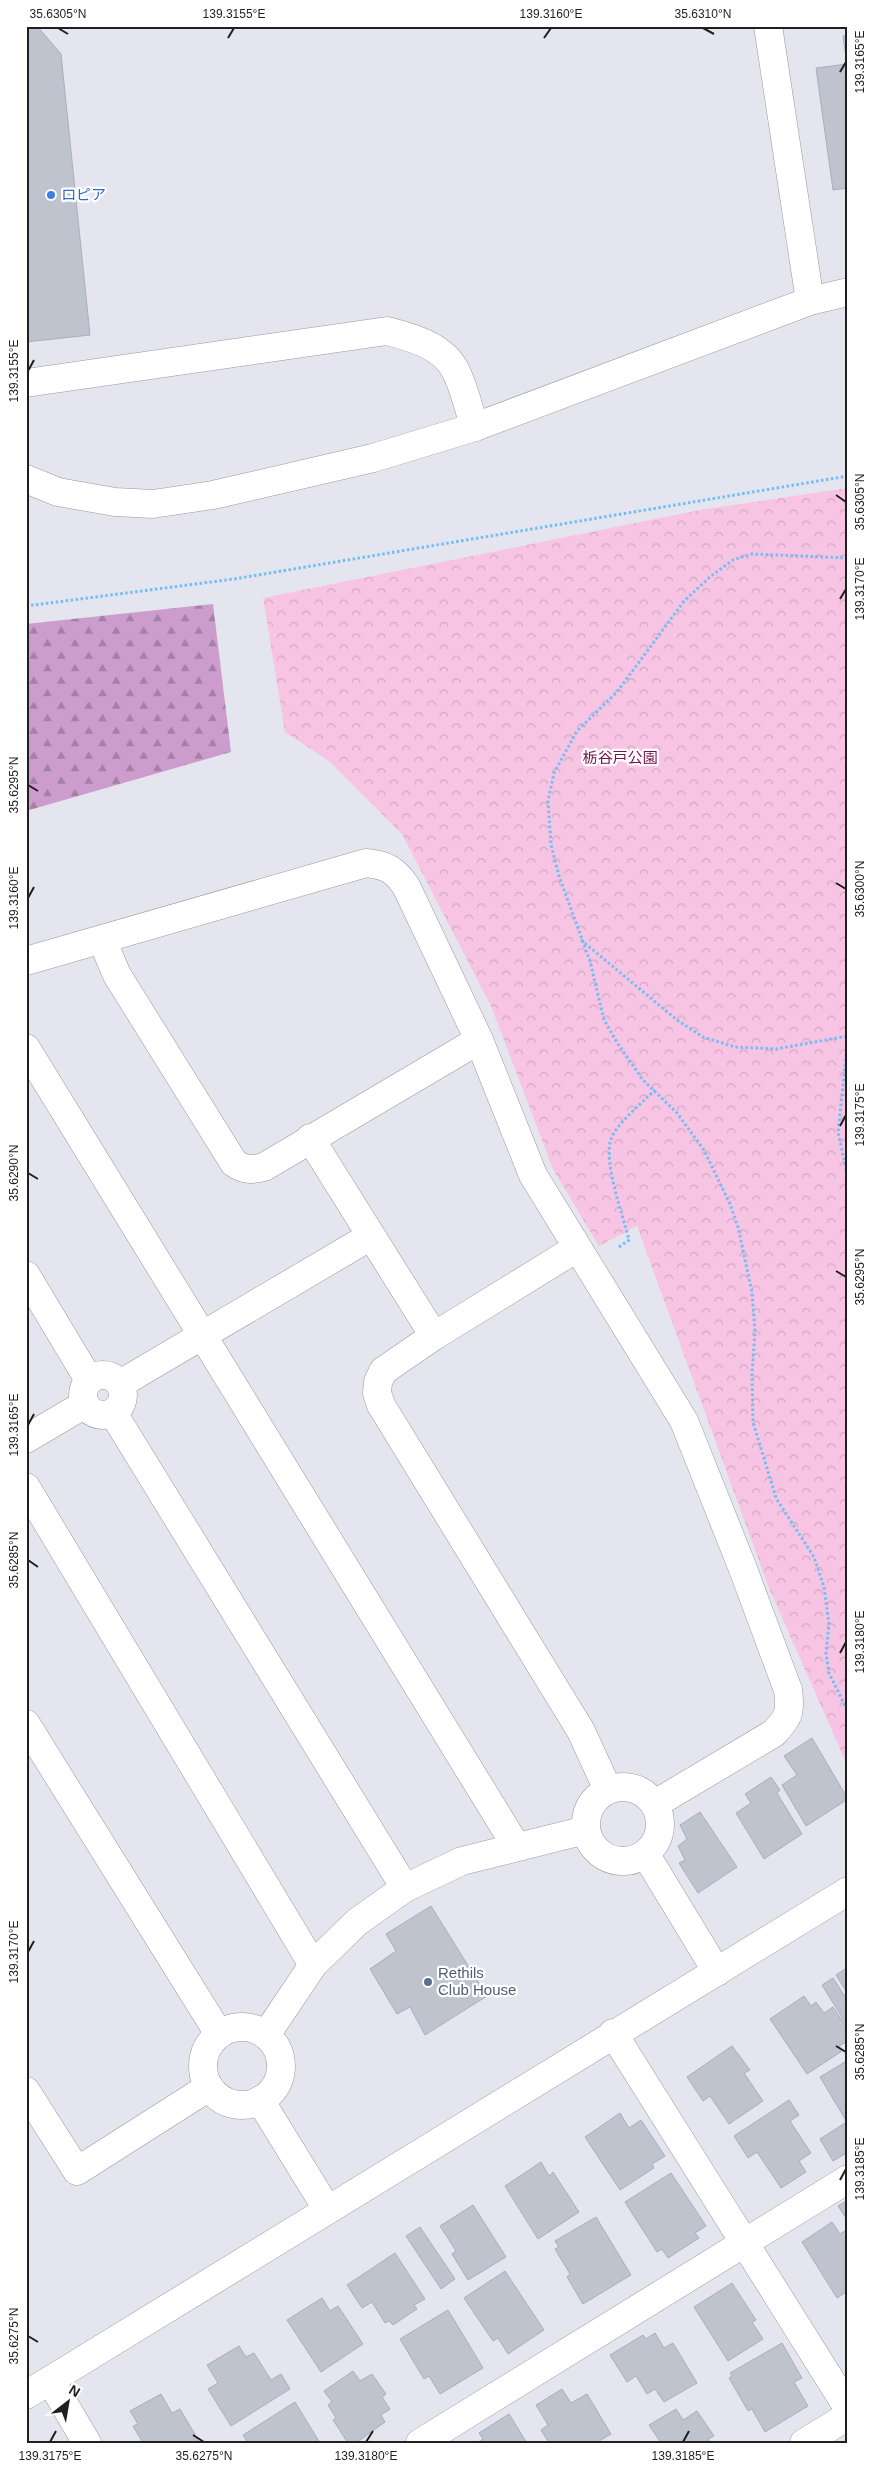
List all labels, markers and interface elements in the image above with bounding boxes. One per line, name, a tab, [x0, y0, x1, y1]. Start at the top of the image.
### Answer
text: 35.6305°N	[30, 7, 86, 21]
text: 139.3155°E	[203, 7, 265, 21]
text: 139.3160°E	[520, 7, 582, 21]
text: 35.6310°N	[675, 7, 731, 21]
text: 139.3165°E	[853, 31, 867, 93]
place label: ロピア	[61, 186, 106, 203]
marker: ロピア	[45, 189, 57, 201]
text: 139.3155°E	[7, 340, 21, 402]
text: 35.6305°N	[853, 474, 867, 530]
text: 139.3170°E	[853, 558, 867, 620]
park label: 栃谷戸公園	[582, 749, 658, 766]
text: 35.6295°N	[7, 757, 21, 813]
text: 35.6300°N	[853, 861, 867, 917]
text: 139.3160°E	[7, 867, 21, 929]
text: 139.3175°E	[853, 1084, 867, 1146]
text: 35.6290°N	[7, 1145, 21, 1201]
text: 35.6295°N	[853, 1249, 867, 1305]
text: 139.3165°E	[7, 1394, 21, 1456]
text: 35.6285°N	[7, 1532, 21, 1588]
text: 139.3180°E	[853, 1611, 867, 1673]
text: 139.3170°E	[7, 1921, 21, 1983]
place label: Rethils Club House	[438, 1964, 516, 1998]
marker: Rethils Club House	[422, 1976, 434, 1988]
text: 35.6285°N	[853, 2024, 867, 2080]
text: 139.3185°E	[853, 2138, 867, 2200]
text: 35.6275°N	[7, 2308, 21, 2364]
north arrow	[42, 2376, 92, 2426]
text: N	[66, 2381, 83, 2400]
text: 139.3175°E	[19, 2449, 81, 2463]
text: 35.6275°N	[176, 2449, 232, 2463]
text: 139.3180°E	[335, 2449, 397, 2463]
text: 139.3185°E	[652, 2449, 714, 2463]

